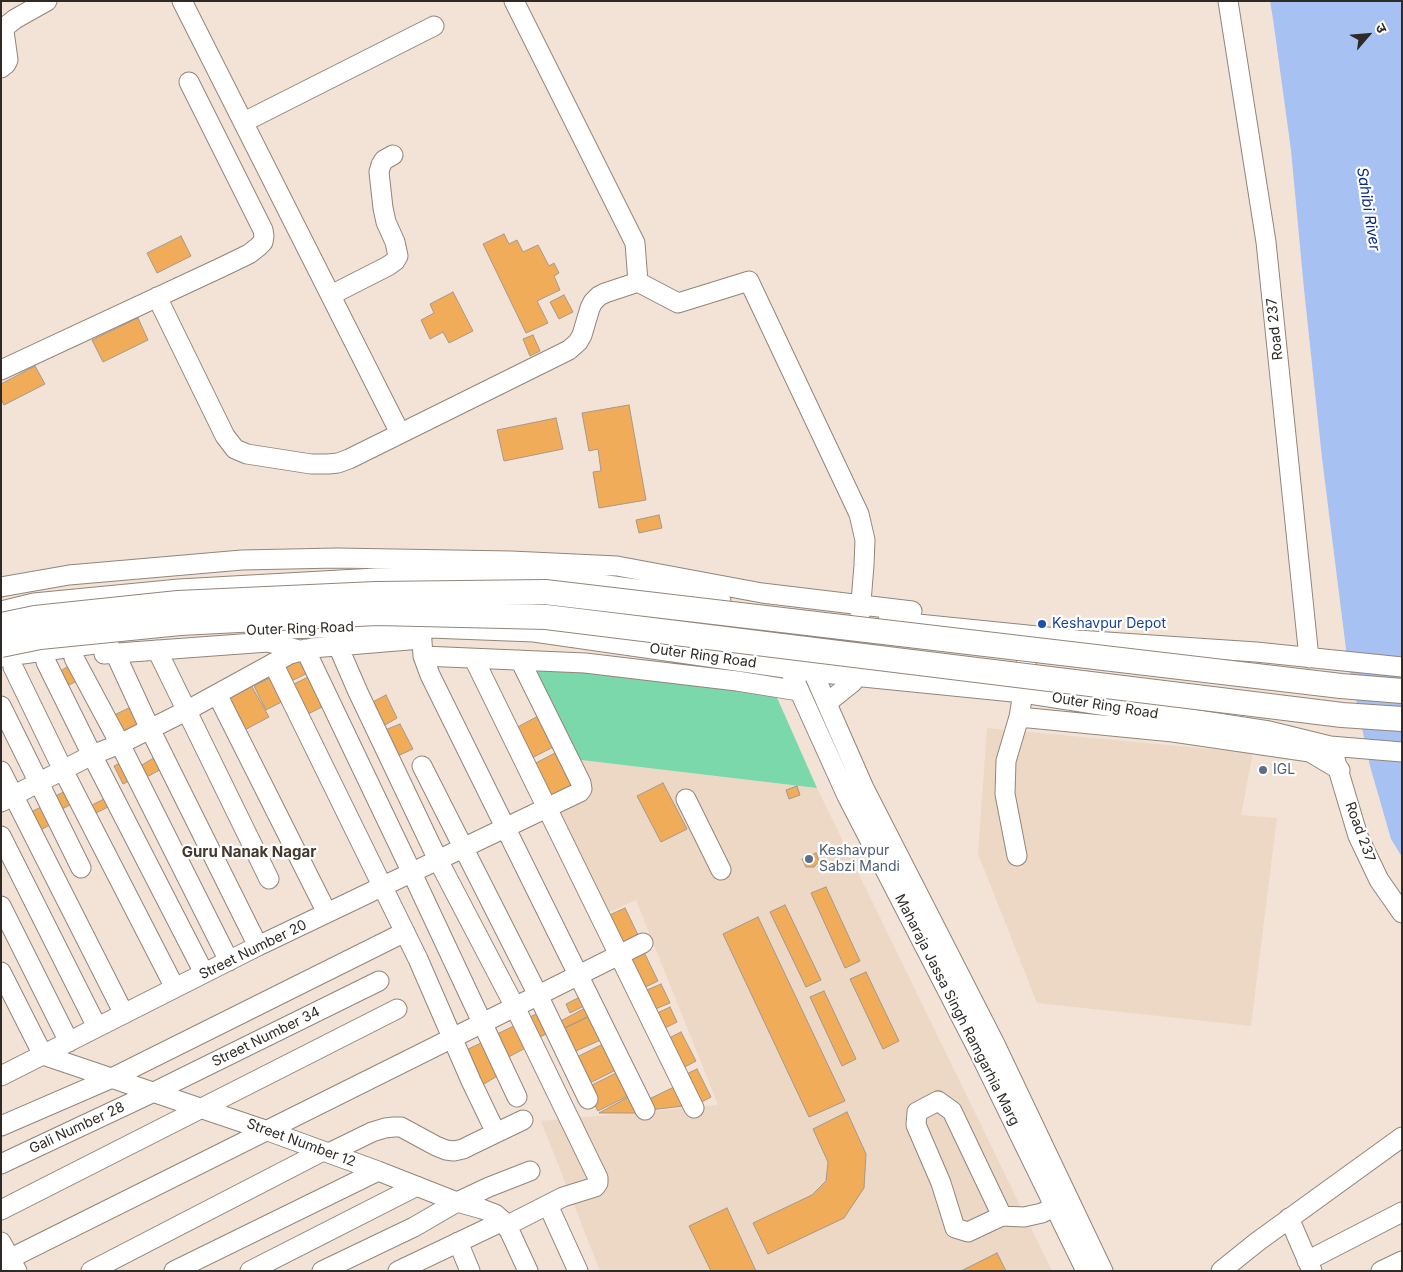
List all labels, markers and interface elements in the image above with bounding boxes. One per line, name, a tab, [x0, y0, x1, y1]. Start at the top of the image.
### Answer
north arrow	[1343, 10, 1393, 60]
text: उ	[1372, 20, 1391, 35]
water label: Sahibi River	[1353, 166, 1383, 252]
street label: Road 237	[1263, 297, 1287, 361]
place label: Keshavpur Depot	[1052, 616, 1166, 632]
marker: Keshavpur Depot	[1036, 618, 1048, 630]
street label: Outer Ring Road	[246, 619, 354, 639]
street label: Outer Ring Road	[648, 640, 758, 672]
street label: Outer Ring Road	[1050, 689, 1160, 723]
place label: IGL	[1273, 762, 1295, 778]
marker: IGL	[1257, 764, 1269, 776]
street label: Road 237	[1341, 800, 1379, 864]
district label: Guru Nanak Nagar	[182, 843, 316, 861]
place label: Keshavpur Sabzi Mandi	[819, 843, 900, 876]
marker: Keshavpur Sabzi Mandi	[803, 853, 815, 865]
street label: Maharaja Jassa Singh Ramgarhia Marg	[891, 891, 1023, 1129]
street label: Street Number 20	[196, 917, 310, 983]
street label: Street Number 34	[209, 1004, 323, 1070]
street label: Gali Number 28	[27, 1099, 127, 1157]
street label: Street Number 12	[244, 1115, 358, 1171]

